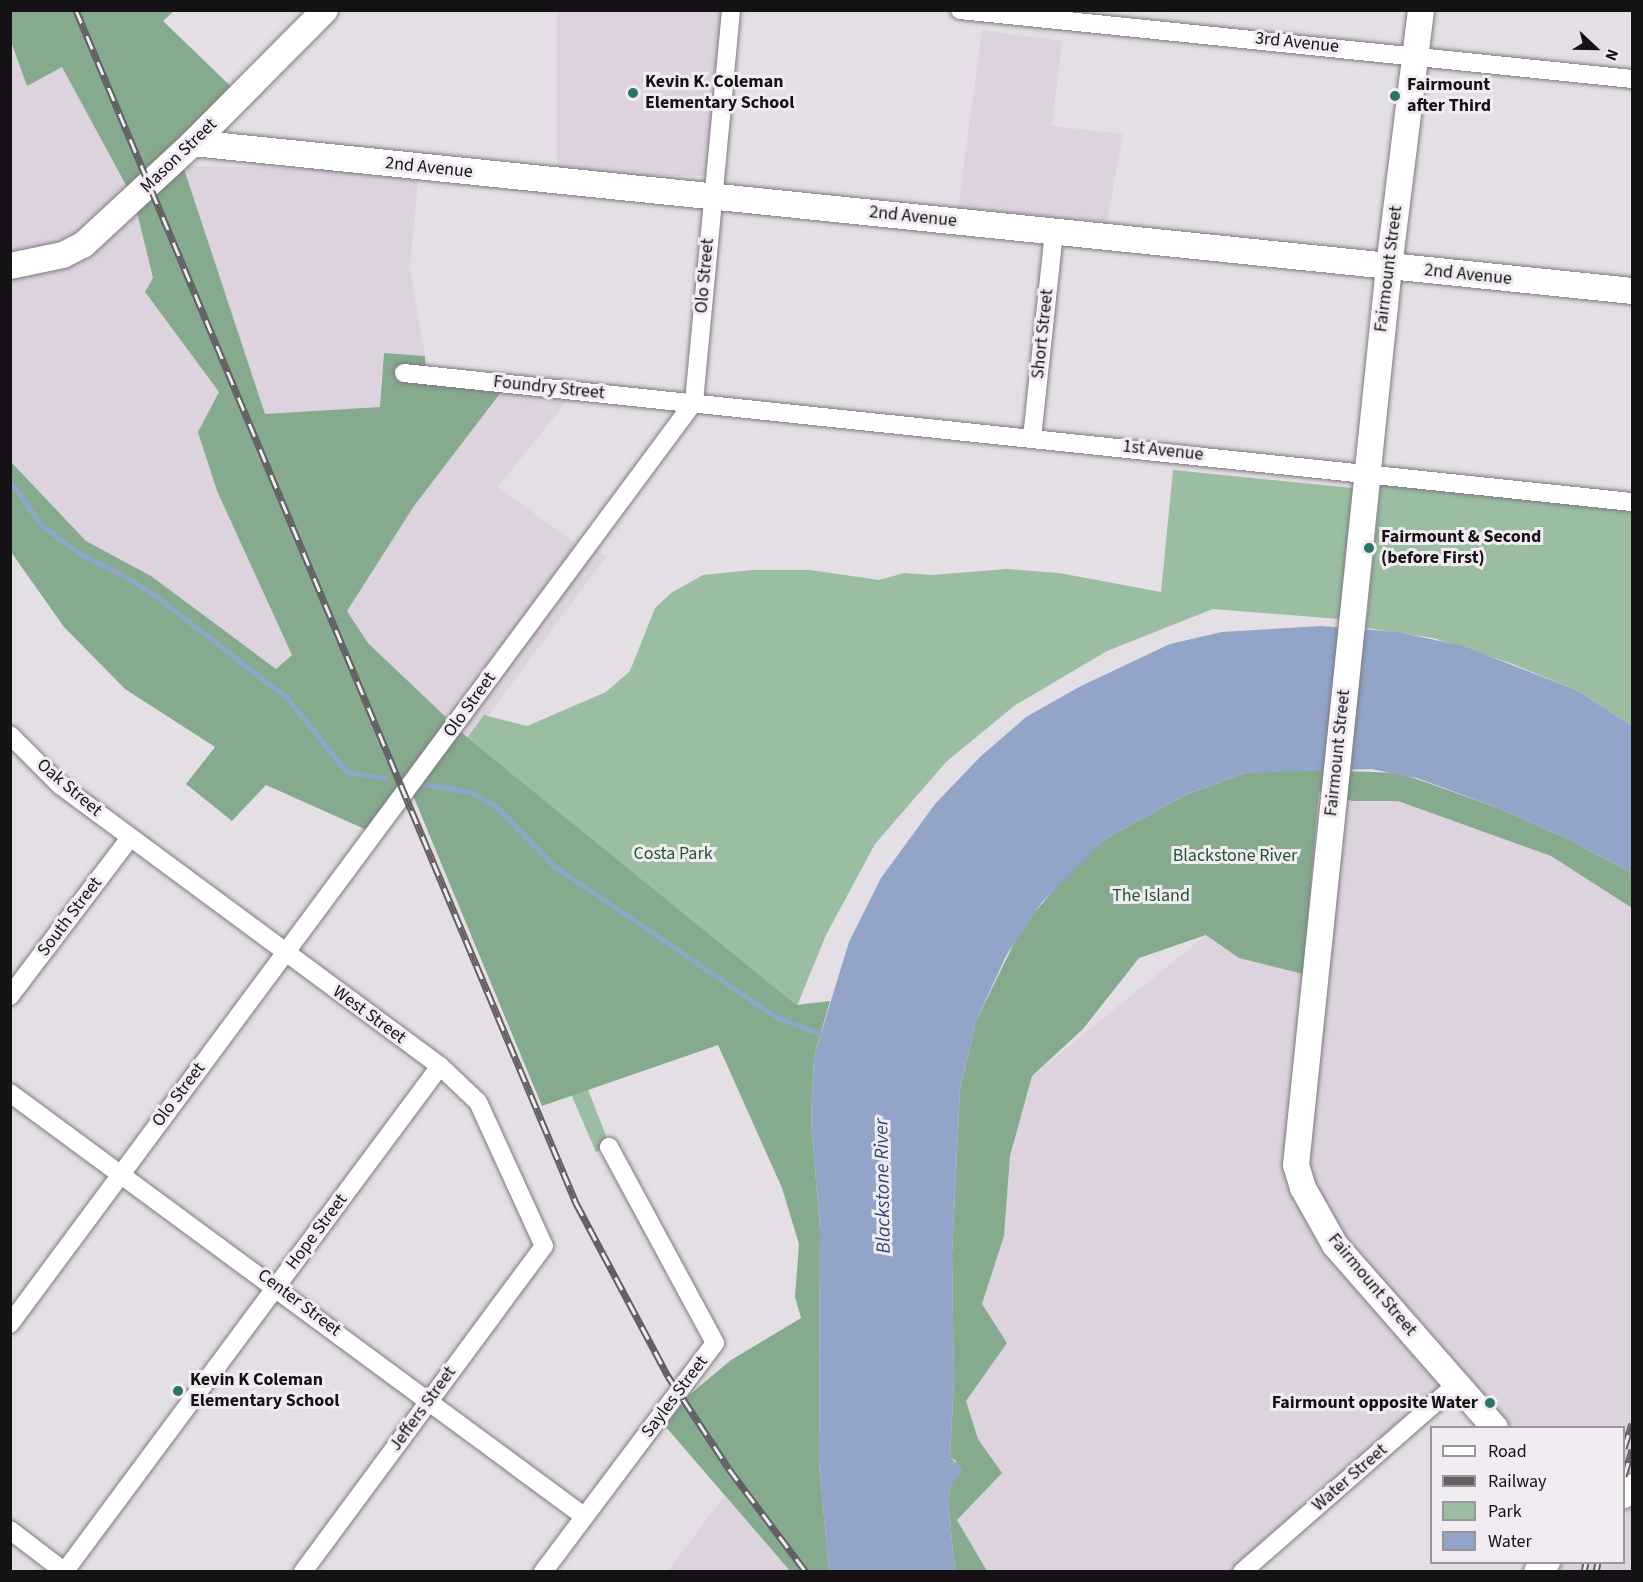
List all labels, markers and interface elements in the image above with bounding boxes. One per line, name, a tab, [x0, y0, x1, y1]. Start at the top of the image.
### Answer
north arrow	[1565, 18, 1625, 78]
street label: 3rd Avenue	[1254, 28, 1340, 58]
text: N	[1600, 46, 1624, 64]
place label: Kevin K. Coleman Elementary School	[645, 72, 795, 115]
place label: Fairmount after Third	[1407, 75, 1491, 118]
marker: Kevin K. Coleman Elementary School	[626, 86, 640, 100]
marker: Fairmount after Third	[1388, 89, 1402, 103]
street label: Mason Street	[136, 114, 222, 198]
street label: 2nd Avenue	[384, 153, 474, 183]
street label: 2nd Avenue	[868, 202, 958, 232]
street label: Fairmount Street	[1371, 205, 1407, 333]
street label: Olo Street	[691, 238, 719, 314]
street label: 2nd Avenue	[1423, 260, 1513, 290]
street label: Short Street	[1028, 288, 1058, 380]
street label: Foundry Street	[492, 371, 606, 405]
street label: 1st Avenue	[1121, 436, 1205, 466]
place label: Fairmount & Second (before First)	[1381, 527, 1541, 570]
marker: Fairmount & Second (before First)	[1362, 541, 1376, 555]
street label: Olo Street	[439, 668, 501, 742]
street label: Fairmount Street	[1321, 689, 1355, 817]
street label: Oak Street	[32, 754, 106, 822]
park label: Costa Park	[633, 843, 713, 865]
park label: Blackstone River	[1173, 845, 1297, 867]
street label: South Street	[33, 873, 107, 961]
park label: The Island	[1112, 885, 1190, 907]
street label: West Street	[328, 981, 410, 1049]
street label: Olo Street	[148, 1059, 210, 1131]
water label: Blackstone River	[870, 1118, 896, 1254]
street label: Hope Street	[282, 1190, 352, 1274]
street label: Fairmount Street	[1323, 1229, 1421, 1341]
street label: Center Street	[253, 1265, 345, 1341]
street label: Sayles Street	[637, 1352, 713, 1442]
street label: Jeffers Street	[385, 1363, 461, 1455]
place label: Kevin K Coleman Elementary School	[190, 1370, 340, 1412]
marker: Kevin K Coleman Elementary School	[171, 1384, 185, 1398]
place label: Fairmount opposite Water	[1272, 1392, 1478, 1414]
marker: Fairmount opposite Water	[1483, 1396, 1497, 1410]
legend	[1430, 1426, 1625, 1564]
text: Road	[1488, 1439, 1527, 1464]
street label: Water Street	[1308, 1440, 1392, 1516]
text: Railway	[1488, 1469, 1547, 1494]
text: Park	[1488, 1499, 1522, 1524]
text: Water	[1488, 1529, 1532, 1554]

